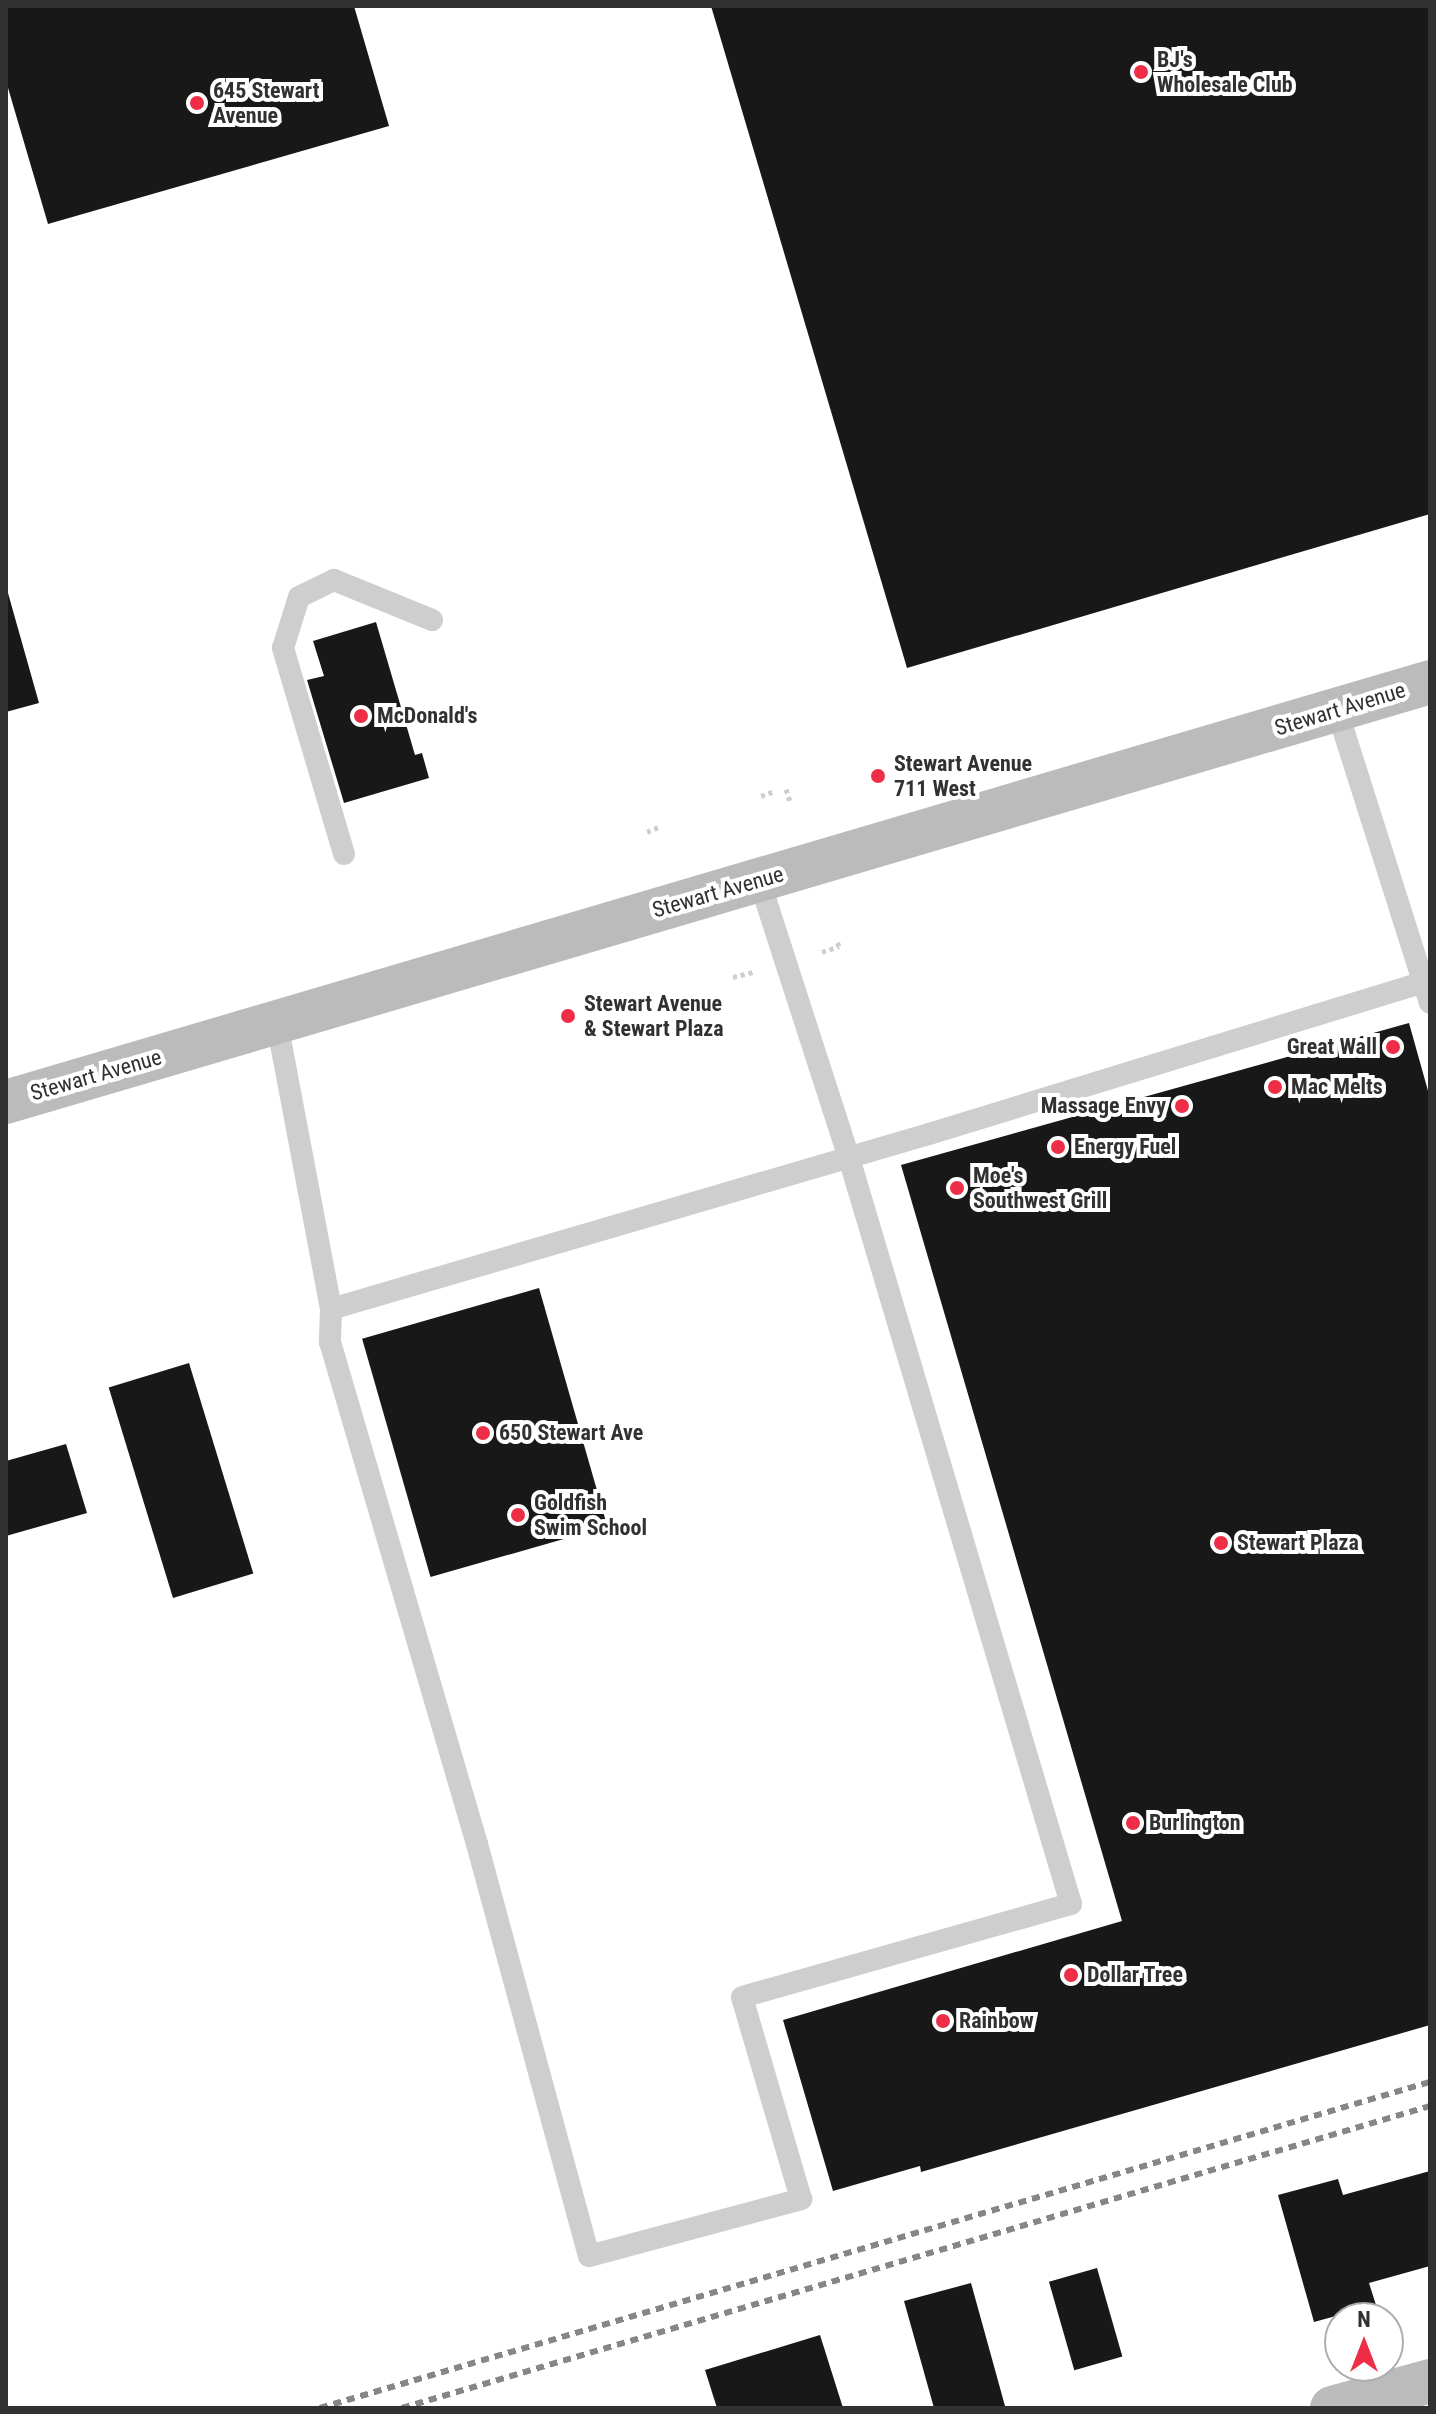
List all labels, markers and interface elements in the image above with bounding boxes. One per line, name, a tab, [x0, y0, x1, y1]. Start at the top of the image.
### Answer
place label: BJ's Wholesale Club	[1157, 46, 1293, 98]
marker: BJ's Wholesale Club	[1132, 63, 1150, 81]
place label: 645 Stewart Avenue	[213, 77, 319, 128]
marker: 645 Stewart Avenue	[188, 94, 206, 112]
street label: Stewart Avenue	[1271, 677, 1409, 741]
place label: McDonald's	[377, 703, 477, 729]
marker: McDonald's	[352, 707, 370, 725]
place label: Stewart Avenue 711 West	[894, 750, 1032, 802]
marker: Stewart Avenue 711 West	[869, 767, 887, 785]
street label: Stewart Avenue	[649, 861, 787, 923]
place label: Stewart Avenue & Stewart Plaza	[584, 990, 724, 1042]
marker: Stewart Avenue & Stewart Plaza	[559, 1007, 577, 1025]
place label: Great Wall	[1287, 1034, 1377, 1060]
marker: Great Wall	[1384, 1038, 1402, 1056]
street label: Stewart Avenue	[27, 1044, 165, 1106]
place label: Mac Melts	[1291, 1074, 1383, 1100]
marker: Mac Melts	[1266, 1078, 1284, 1096]
place label: Massage Envy	[1041, 1093, 1166, 1119]
marker: Massage Envy	[1173, 1097, 1191, 1115]
place label: Energy Fuel	[1074, 1134, 1176, 1160]
marker: Energy Fuel	[1049, 1138, 1067, 1156]
place label: Moe's Southwest Grill	[973, 1162, 1107, 1214]
marker: Moe's Southwest Grill	[948, 1179, 966, 1197]
place label: 650 Stewart Ave	[499, 1420, 643, 1446]
marker: 650 Stewart Ave	[474, 1424, 492, 1442]
place label: Goldfish Swim School	[534, 1489, 647, 1540]
marker: Goldfish Swim School	[509, 1506, 527, 1524]
place label: Stewart Plaza	[1237, 1530, 1359, 1556]
marker: Stewart Plaza	[1212, 1534, 1230, 1552]
place label: Burlington	[1149, 1810, 1241, 1836]
marker: Burlington	[1124, 1814, 1142, 1832]
place label: Dollar Tree	[1087, 1962, 1184, 1988]
marker: Dollar Tree	[1062, 1966, 1080, 1984]
place label: Rainbow	[959, 2008, 1034, 2034]
marker: Rainbow	[934, 2012, 952, 2030]
north arrow	[1324, 2302, 1404, 2382]
text: N	[1357, 2307, 1371, 2332]

